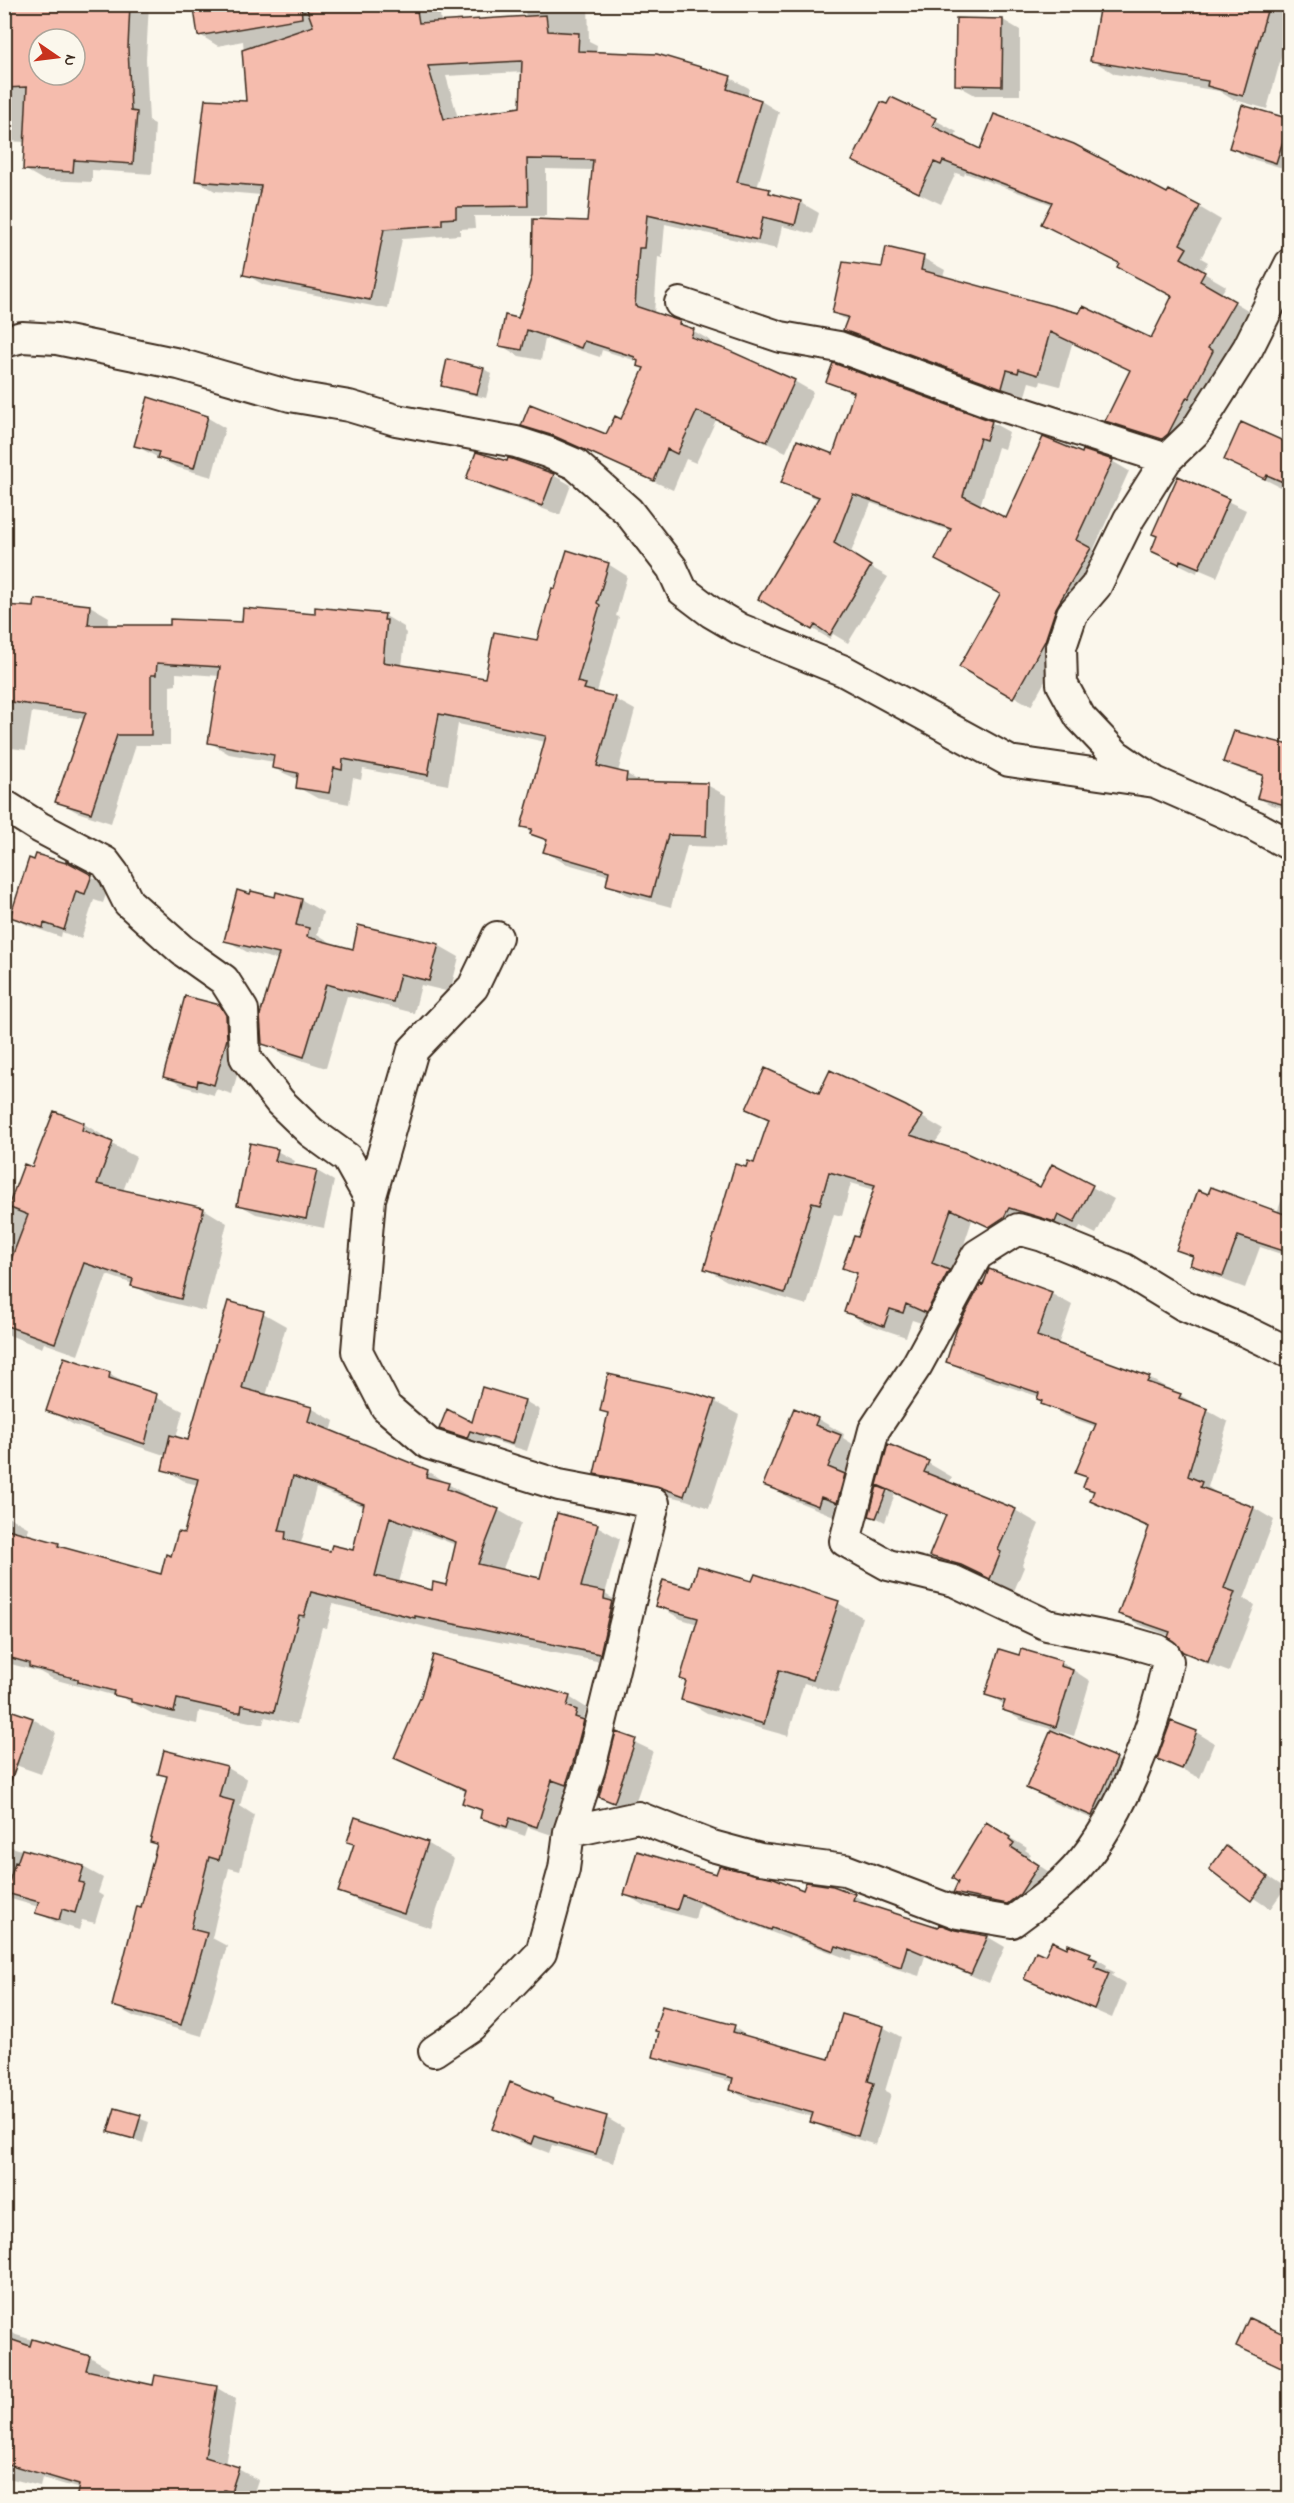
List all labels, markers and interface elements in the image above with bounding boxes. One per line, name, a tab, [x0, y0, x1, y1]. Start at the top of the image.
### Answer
north arrow	[27, 27, 87, 87]
text: N	[57, 52, 83, 68]

